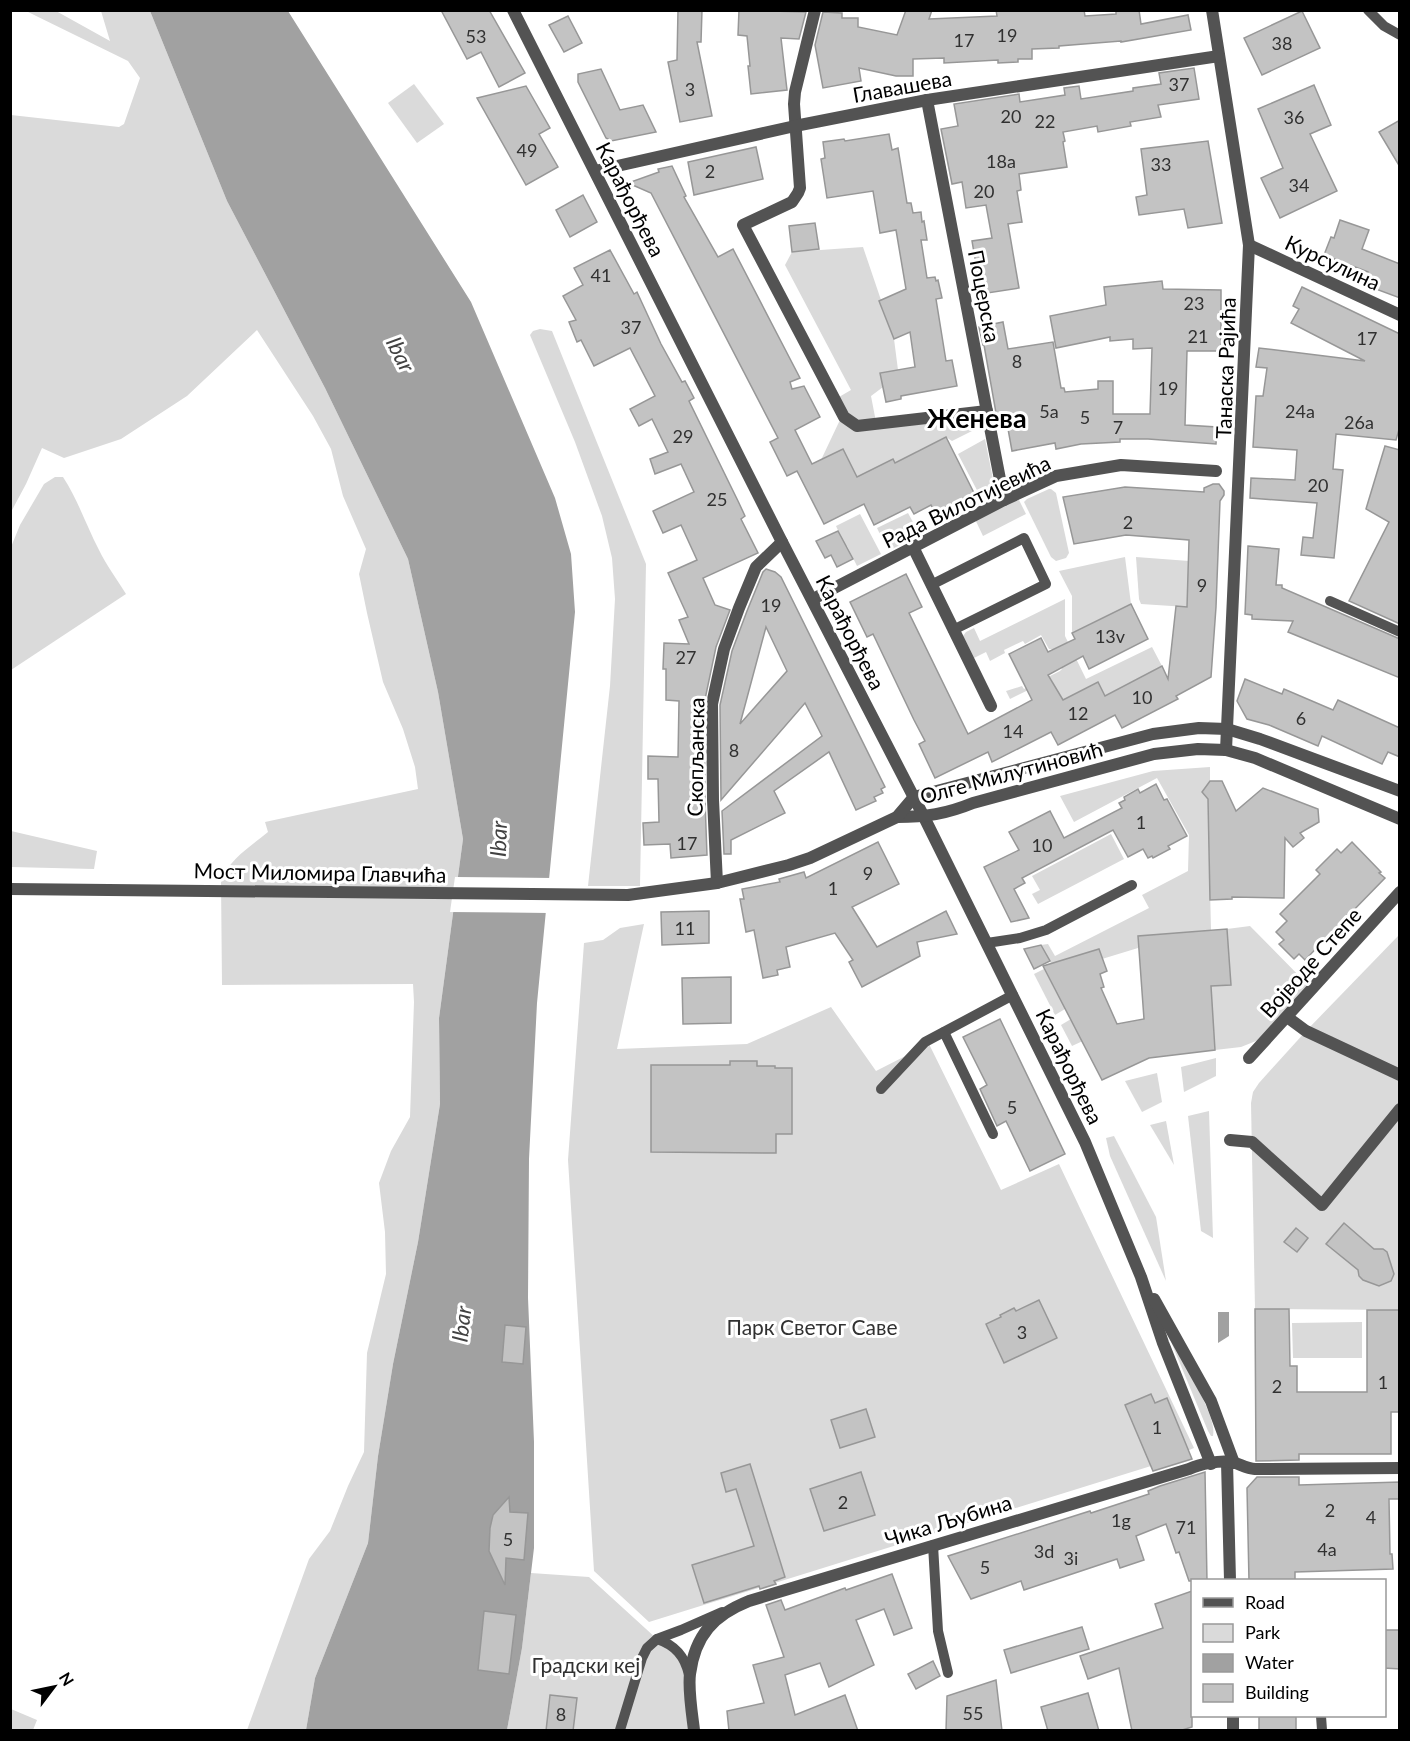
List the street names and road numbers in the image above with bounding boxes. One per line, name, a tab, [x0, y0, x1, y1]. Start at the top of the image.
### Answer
street label: Главашева	[851, 65, 953, 107]
street label: Карађорђева	[591, 137, 671, 261]
street label: Курсулина	[1281, 229, 1385, 295]
street label: Поцерска	[964, 248, 1006, 344]
street label: Танаска Рајића	[1210, 297, 1240, 439]
street label: Рада Вилотијевића	[878, 449, 1054, 553]
street label: Карађорђева	[811, 570, 891, 694]
street label: Скопљанска	[681, 697, 709, 817]
street label: Олге Милутиновић	[917, 736, 1105, 808]
street label: Мост Миломира Главчића	[193, 857, 447, 887]
street label: Војводе Степе	[1254, 902, 1366, 1022]
street label: Карађорђева	[1031, 1004, 1109, 1128]
street label: Чика Љубина	[882, 1489, 1014, 1551]

